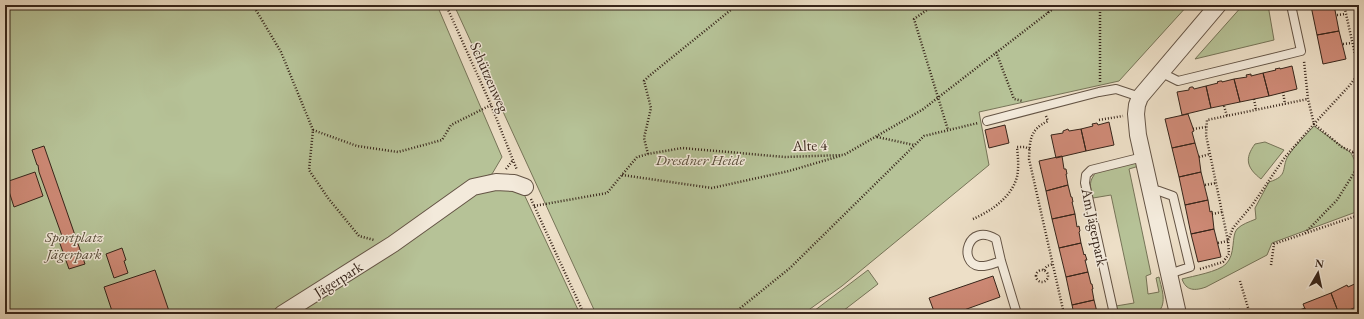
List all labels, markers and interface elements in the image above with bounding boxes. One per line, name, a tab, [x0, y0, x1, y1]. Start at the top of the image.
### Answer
street label: Schützenweg	[466, 39, 514, 115]
street label: Alte 4	[791, 135, 828, 155]
park label: Dresdner Heide	[654, 150, 745, 169]
street label: Am Jägerpark	[1077, 185, 1113, 269]
park label: Sportplatz Jägerpark	[44, 227, 104, 263]
north arrow	[1298, 253, 1338, 293]
street label: Jägerpark	[308, 256, 367, 302]
text: N	[1314, 256, 1325, 271]

